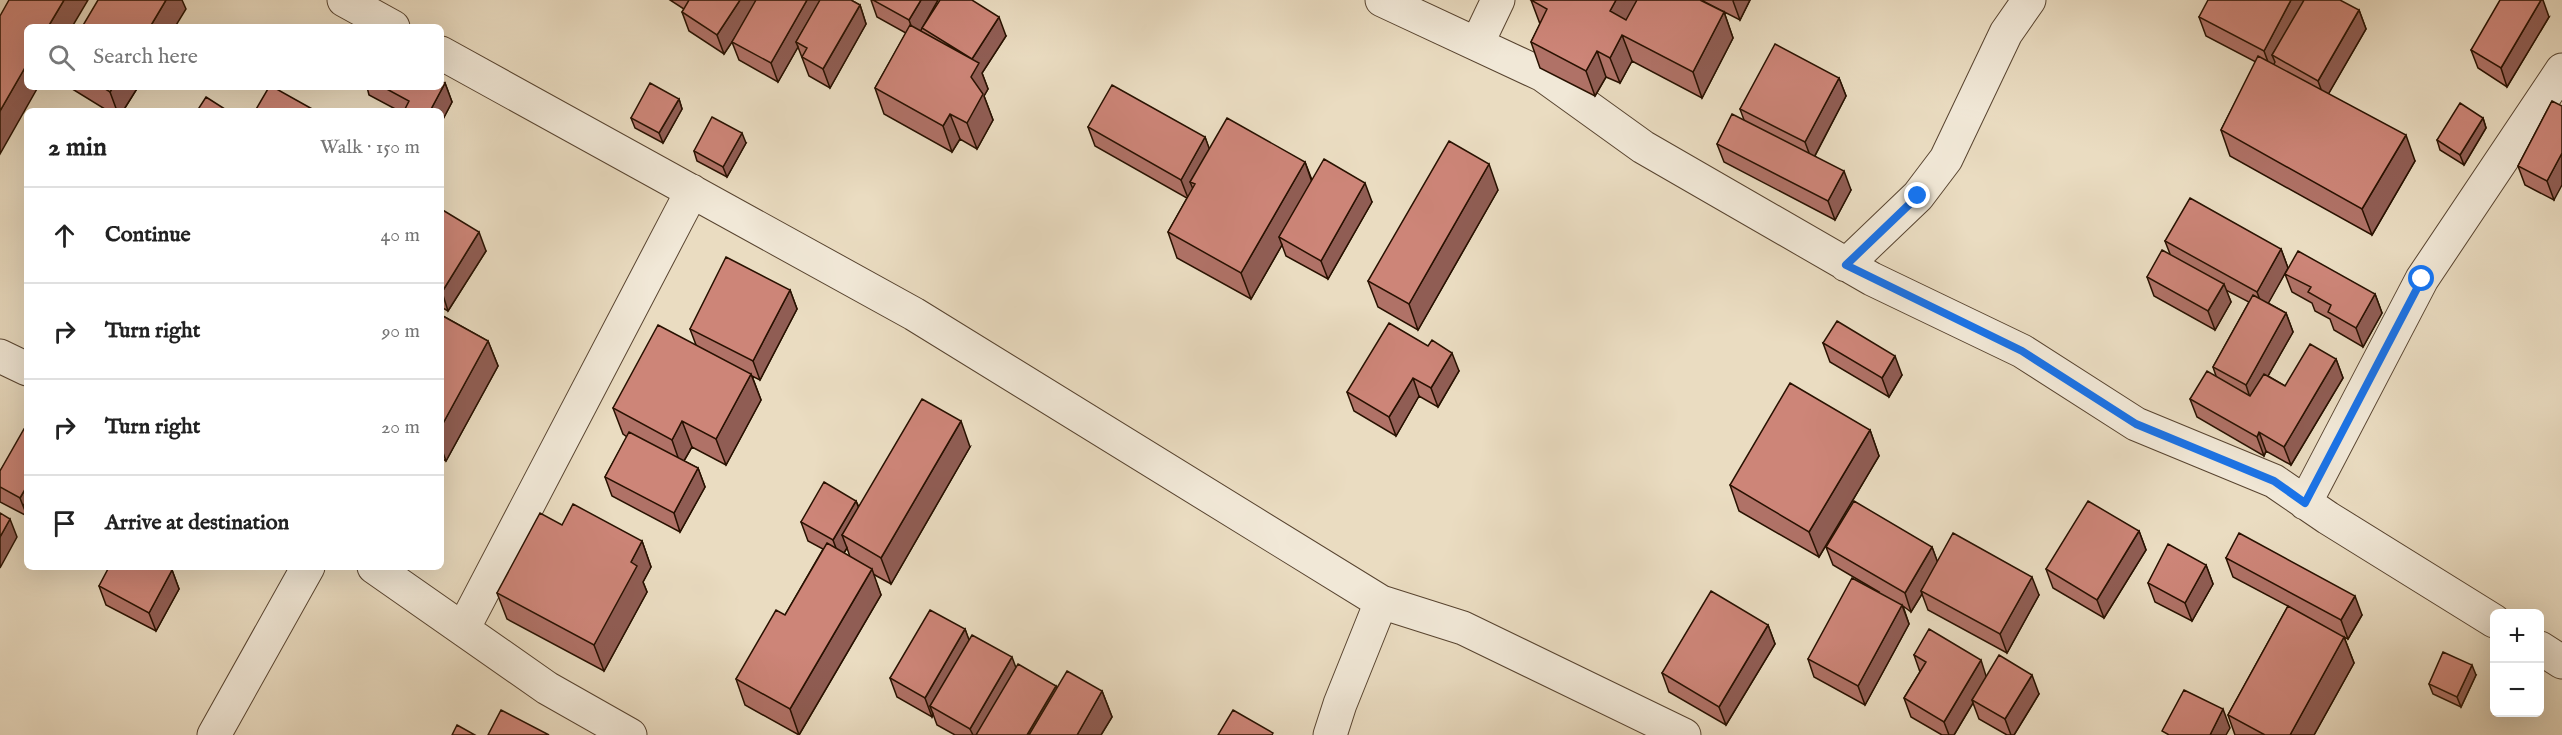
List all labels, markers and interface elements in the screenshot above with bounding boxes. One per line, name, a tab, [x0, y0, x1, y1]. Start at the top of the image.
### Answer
search box	[24, 24, 444, 90]
icon: search	[45, 41, 78, 74]
text: Search here	[93, 43, 198, 71]
text: 2 min	[48, 131, 107, 164]
text: Walk · 150 m	[320, 135, 420, 160]
route end	[1904, 182, 1930, 208]
icon: ahead	[48, 219, 81, 252]
text: Continue	[105, 221, 191, 249]
text: 40 m	[381, 223, 420, 248]
route start	[2408, 265, 2434, 291]
icon: right	[48, 315, 81, 348]
text: Turn right	[105, 317, 200, 345]
text: 90 m	[382, 319, 420, 344]
icon: right	[48, 411, 81, 444]
text: Turn right	[105, 413, 200, 441]
text: 20 m	[381, 415, 420, 440]
icon: arrive	[48, 507, 81, 540]
text: Arrive at destination	[105, 509, 289, 537]
map controls	[2490, 609, 2544, 717]
button: +	[2490, 609, 2544, 663]
button: −	[2490, 663, 2544, 717]

